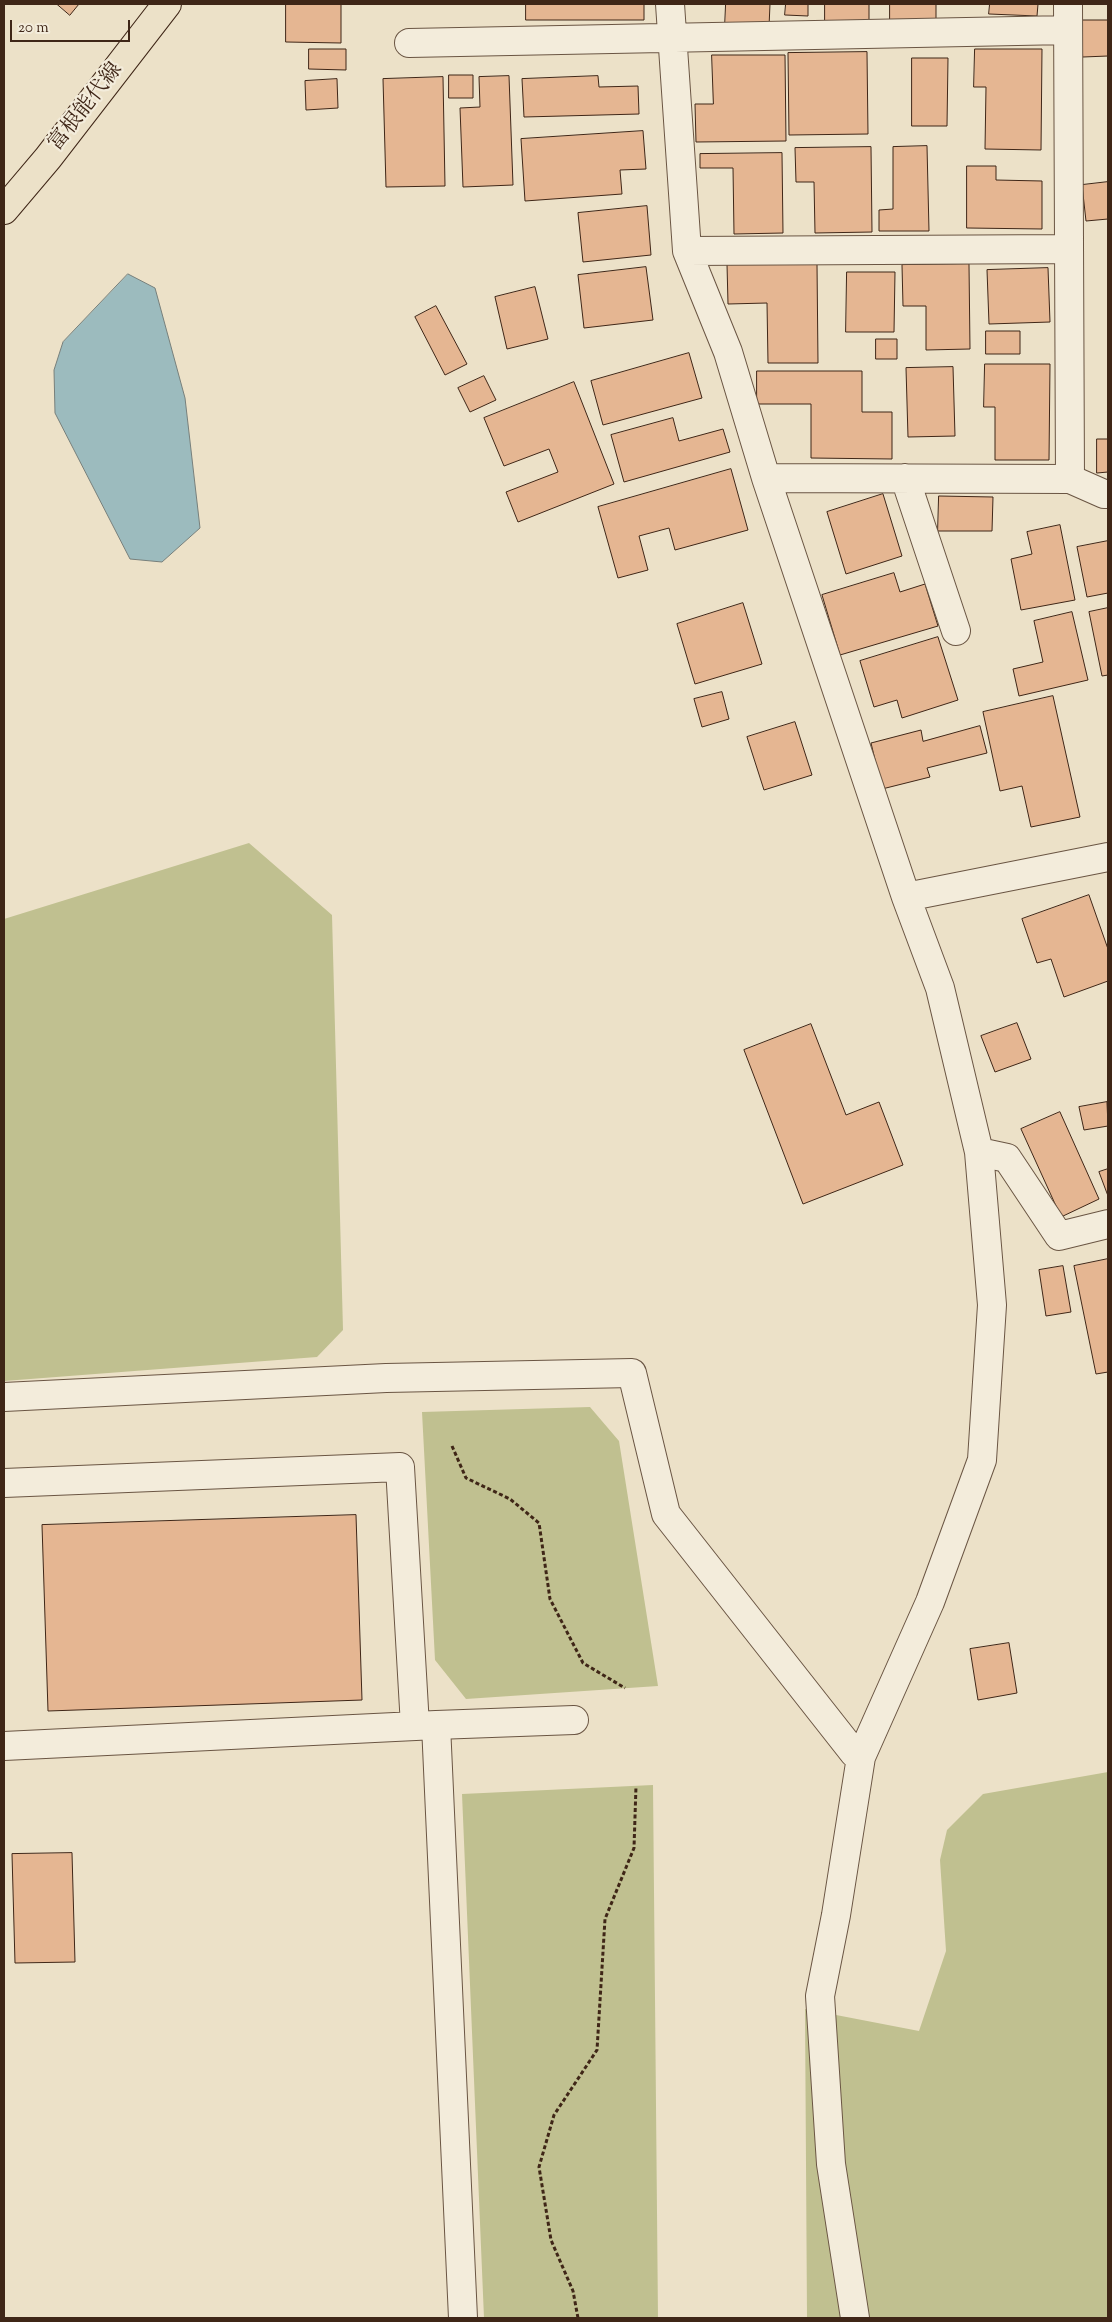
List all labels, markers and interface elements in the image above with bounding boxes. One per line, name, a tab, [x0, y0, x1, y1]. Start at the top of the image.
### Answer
scale bar	[12, 10, 132, 42]
text: 20 m	[18, 18, 49, 39]
street label: 富根能代線	[45, 59, 129, 157]

